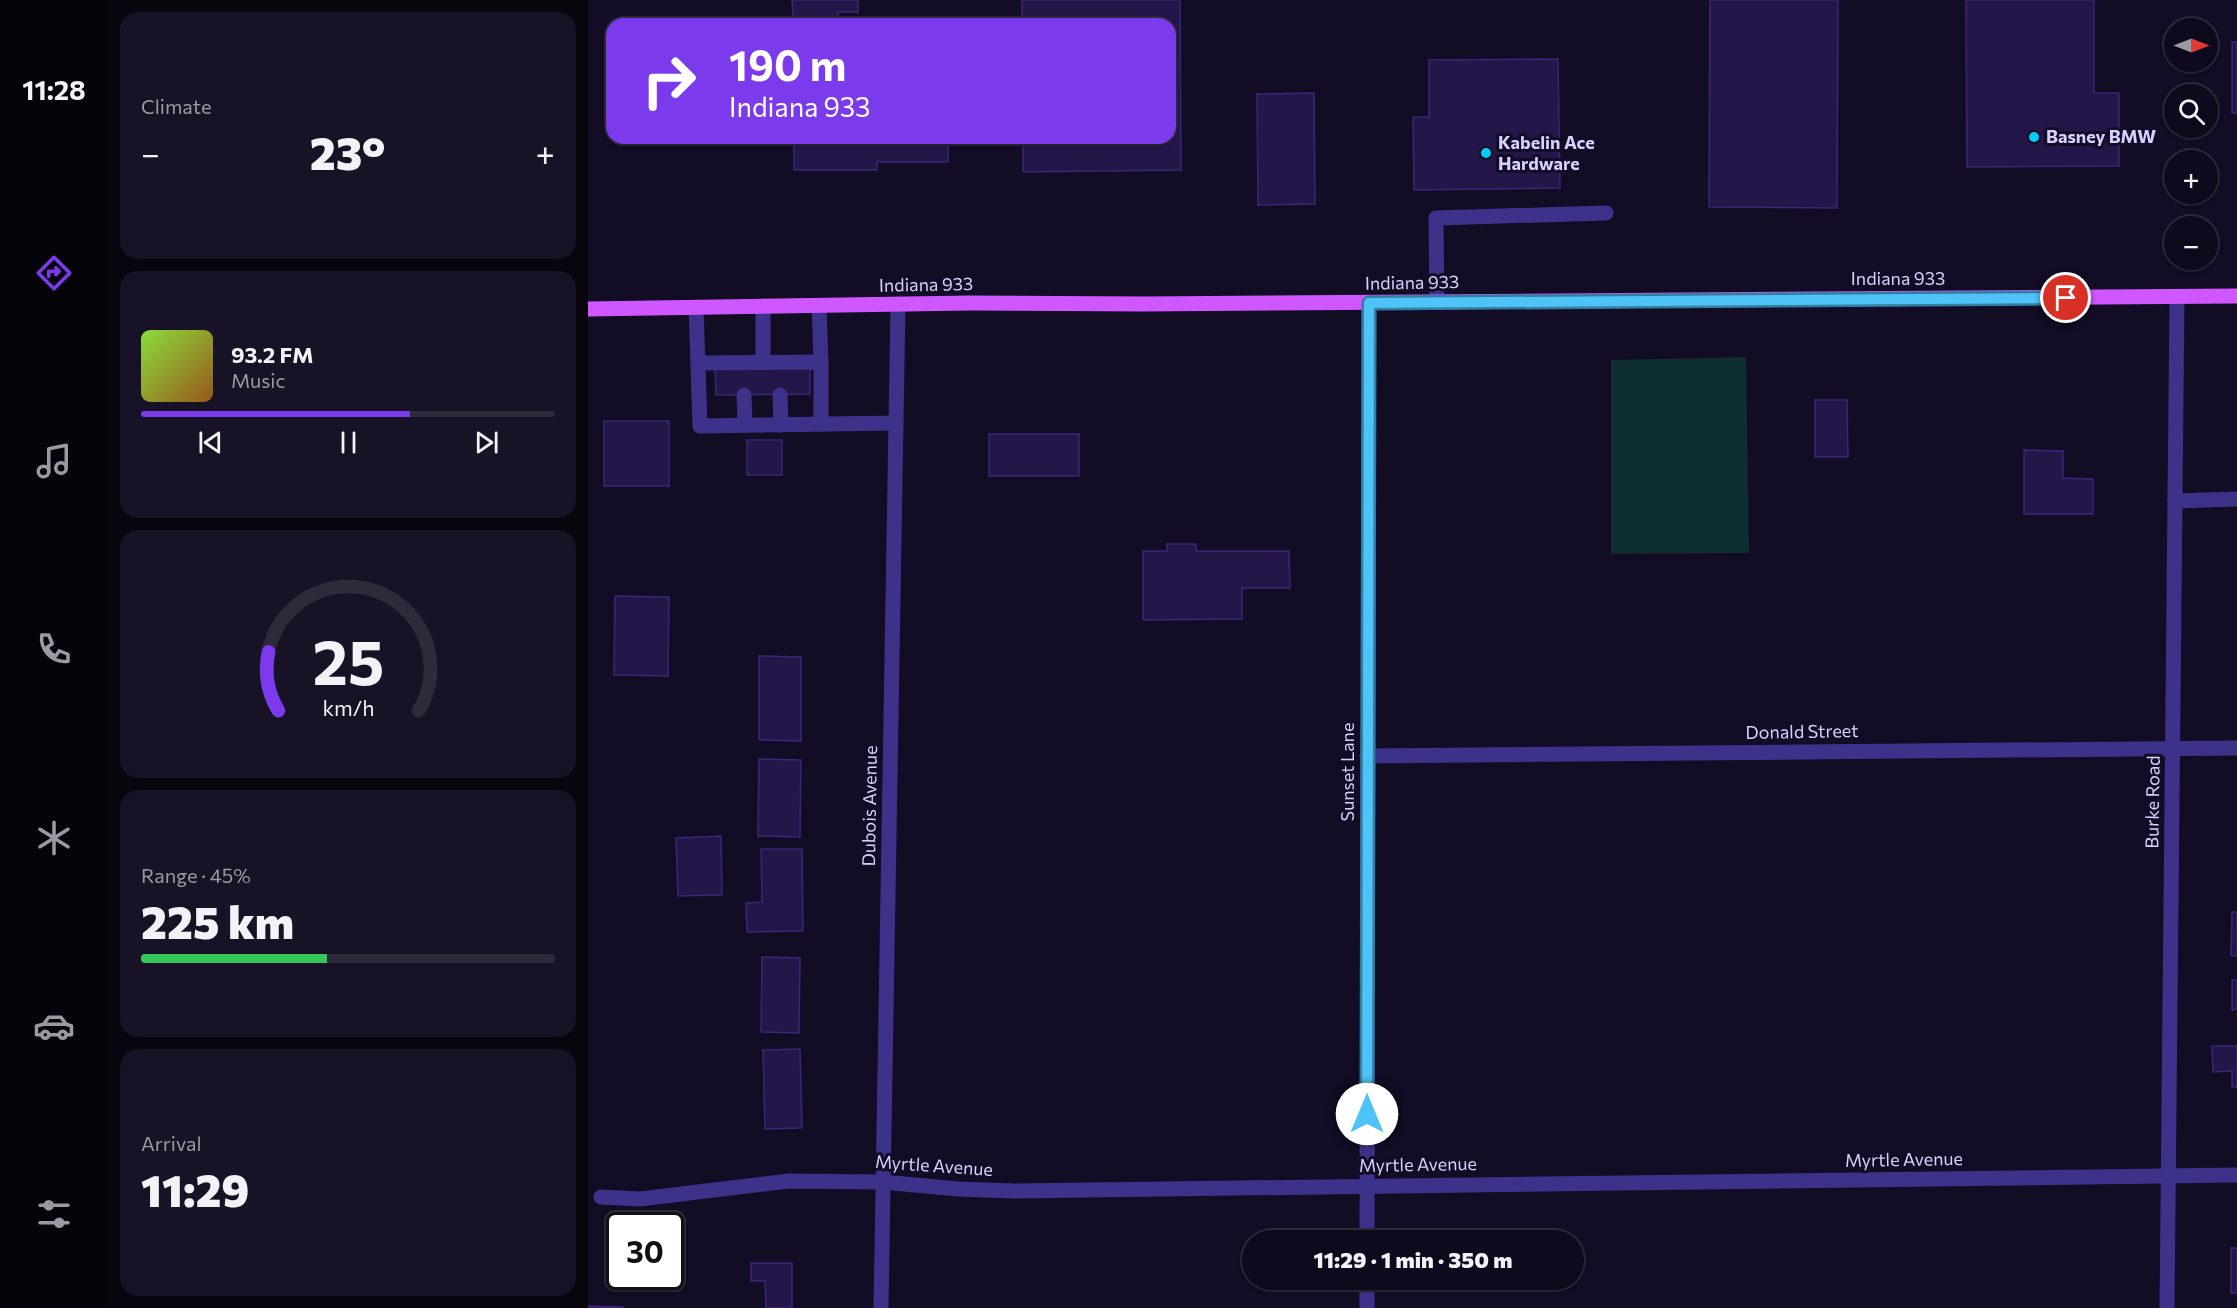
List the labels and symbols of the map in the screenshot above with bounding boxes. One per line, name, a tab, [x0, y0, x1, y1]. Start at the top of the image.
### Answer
north arrow	[2164, 18, 2218, 72]
place label: Basney BMW	[2046, 125, 2156, 147]
marker: Basney BMW	[2027, 130, 2041, 144]
place label: Kabelin Ace Hardware	[1498, 131, 1595, 174]
marker: Kabelin Ace Hardware	[1479, 146, 1493, 160]
street label: Indiana 933	[1851, 267, 1945, 289]
street label: Indiana 933	[1365, 270, 1459, 294]
street label: Indiana 933	[879, 272, 973, 296]
pin	[2040, 272, 2091, 323]
street label: Donald Street	[1745, 719, 1859, 743]
street label: Sunset Lane	[1336, 723, 1358, 821]
street label: Dubois Avenue	[857, 745, 881, 867]
street label: Burke Road	[2140, 755, 2164, 849]
position arrow	[1335, 1082, 1399, 1146]
street label: Myrtle Avenue	[1845, 1147, 1963, 1171]
street label: Myrtle Avenue	[874, 1150, 994, 1180]
street label: Myrtle Avenue	[1359, 1152, 1477, 1176]
speed limit sign: 30	[606, 1212, 684, 1290]

